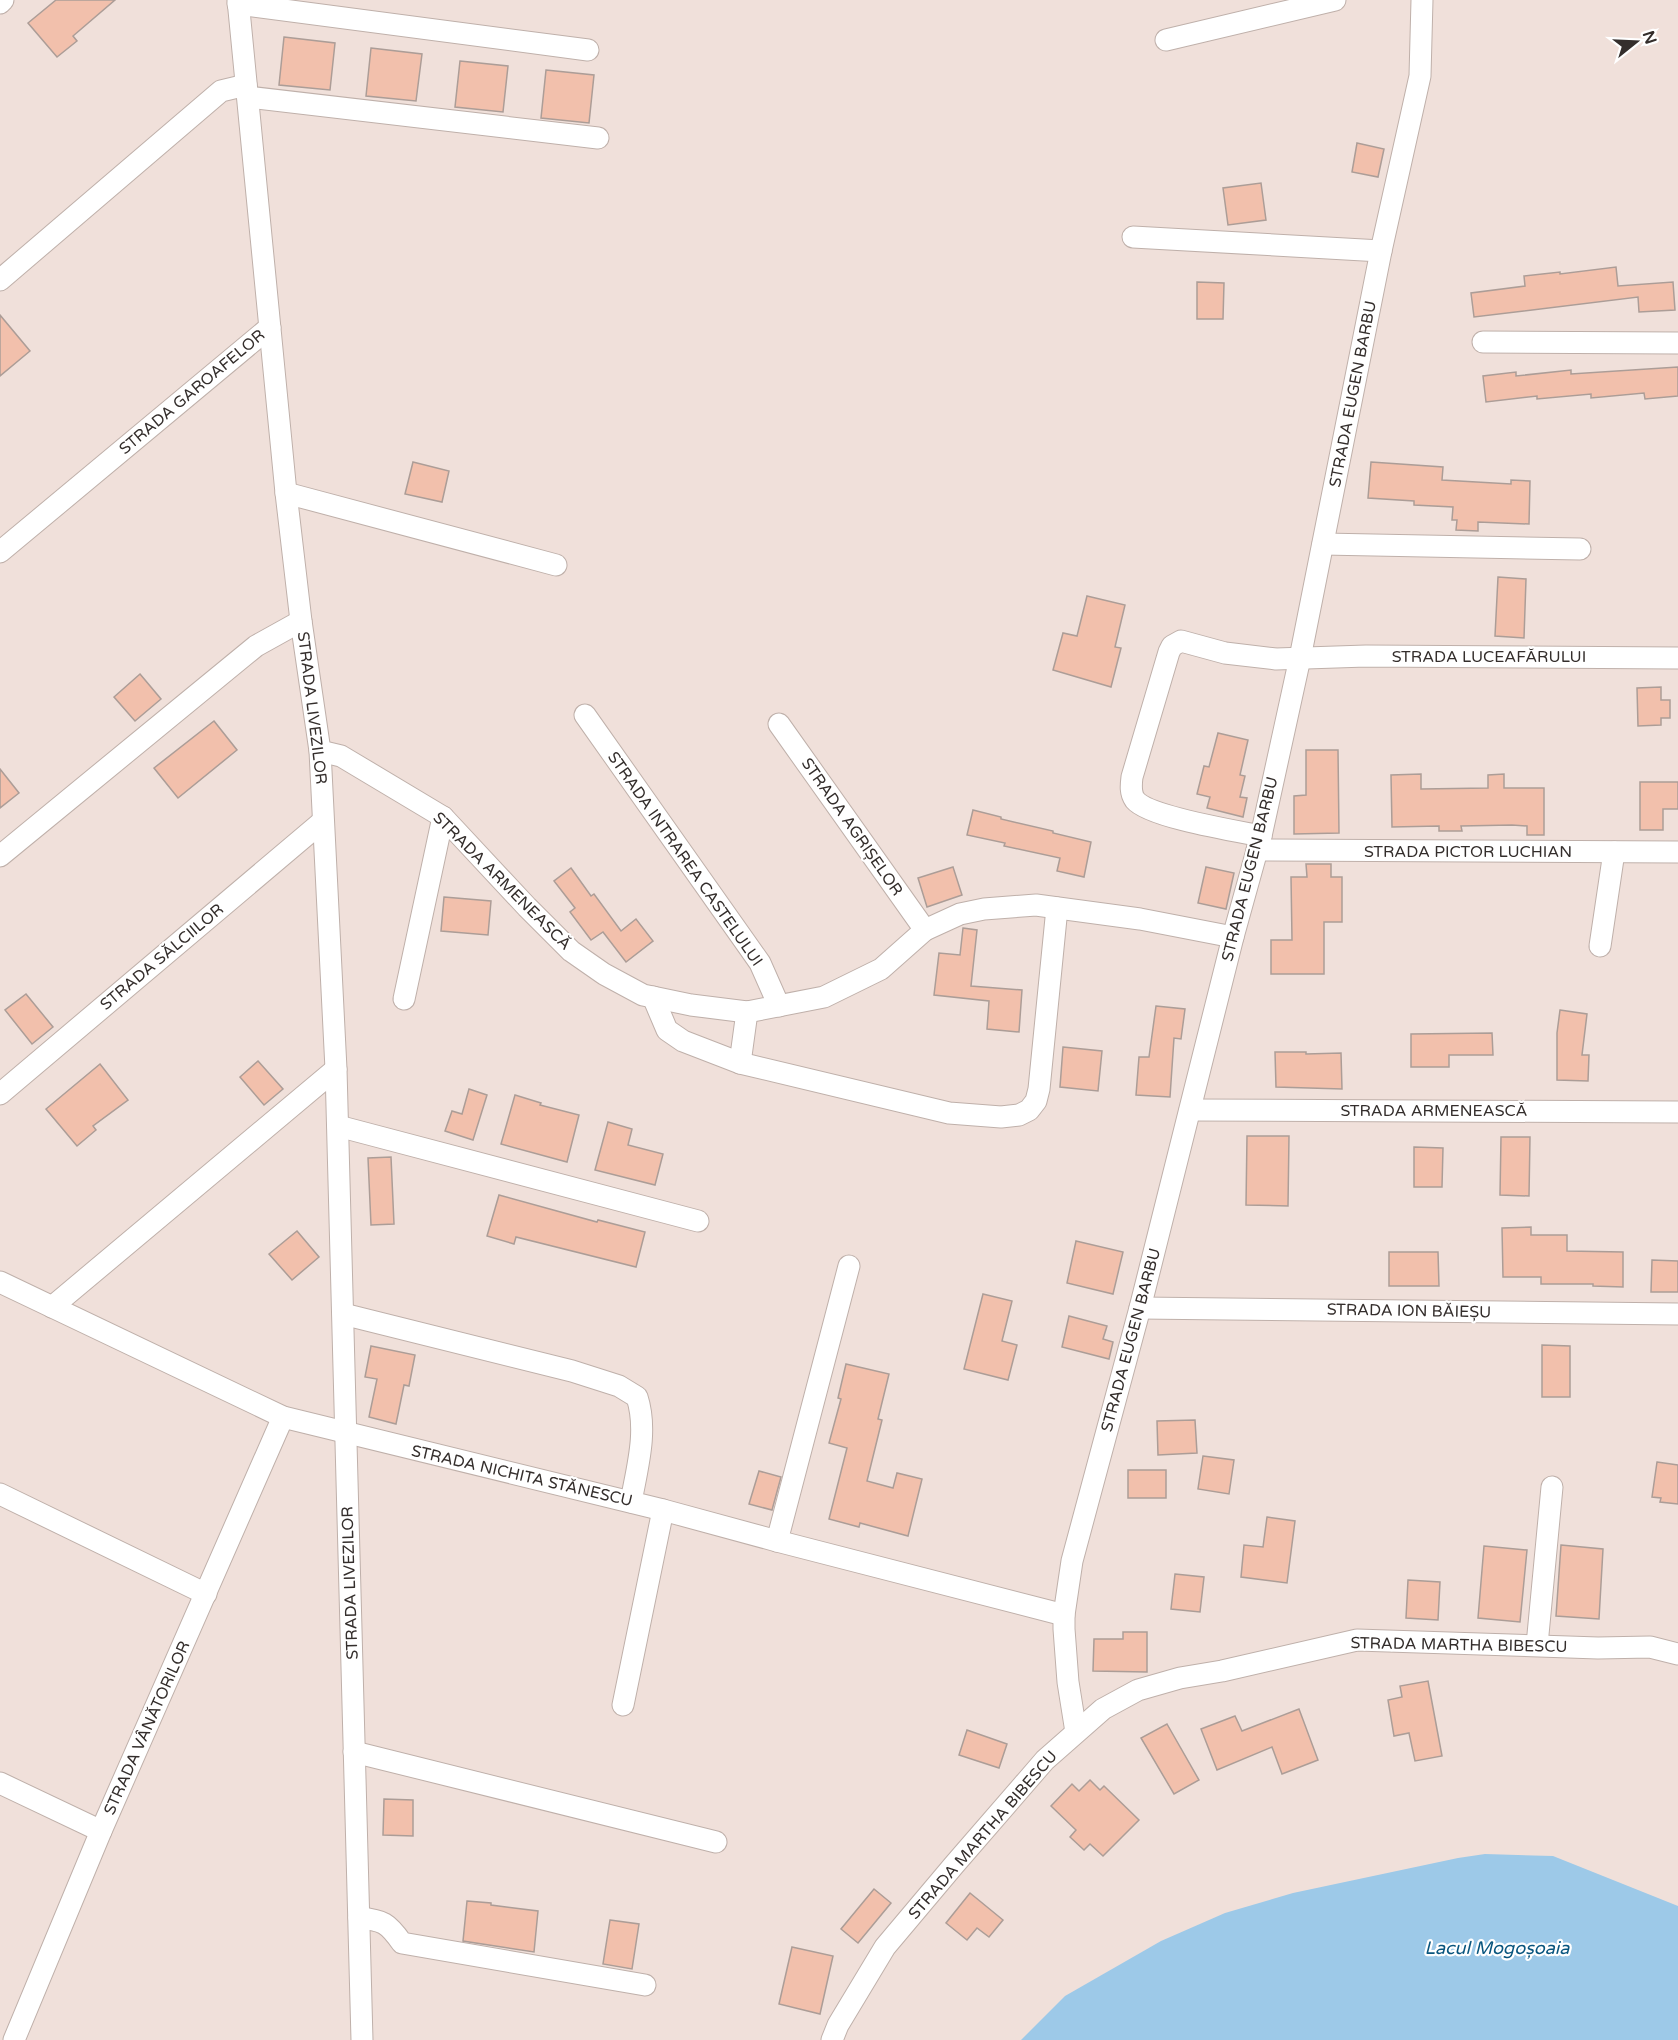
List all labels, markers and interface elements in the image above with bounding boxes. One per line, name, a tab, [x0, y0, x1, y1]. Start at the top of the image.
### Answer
north arrow	[1606, 12, 1666, 72]
text: N	[1638, 28, 1661, 47]
street label: STRADA EUGEN BARBU	[1325, 299, 1381, 489]
street label: STRADA GAROAFELOR	[115, 325, 269, 459]
street label: STRADA LIVEZILOR	[293, 631, 331, 785]
street label: STRADA LUCEAFĂRULUI	[1392, 647, 1586, 667]
street label: STRADA INTRAREA CASTELULUI	[603, 748, 767, 970]
street label: STRADA AGRIȘELOR	[797, 754, 907, 900]
street label: STRADA EUGEN BARBU	[1217, 775, 1283, 963]
street label: STRADA ARMENEASCĂ	[429, 808, 575, 954]
street label: STRADA PICTOR LUCHIAN	[1364, 842, 1572, 862]
street label: STRADA SĂLCIILOR	[96, 900, 228, 1014]
street label: STRADA ARMENEASCĂ	[1340, 1101, 1528, 1121]
street label: STRADA EUGEN BARBU	[1097, 1246, 1165, 1434]
street label: STRADA ION BĂIEȘU	[1327, 1300, 1491, 1322]
street label: STRADA NICHITA STĂNESCU	[409, 1441, 635, 1511]
street label: STRADA LIVEZILOR	[337, 1506, 363, 1660]
street label: STRADA MARTHA BIBESCU	[1350, 1633, 1568, 1657]
street label: STRADA VÂNĂTORILOR	[100, 1638, 194, 1818]
street label: STRADA MARTHA BIBESCU	[904, 1747, 1062, 1923]
water label: Lacul Mogoșoaia	[1425, 1937, 1570, 1959]

